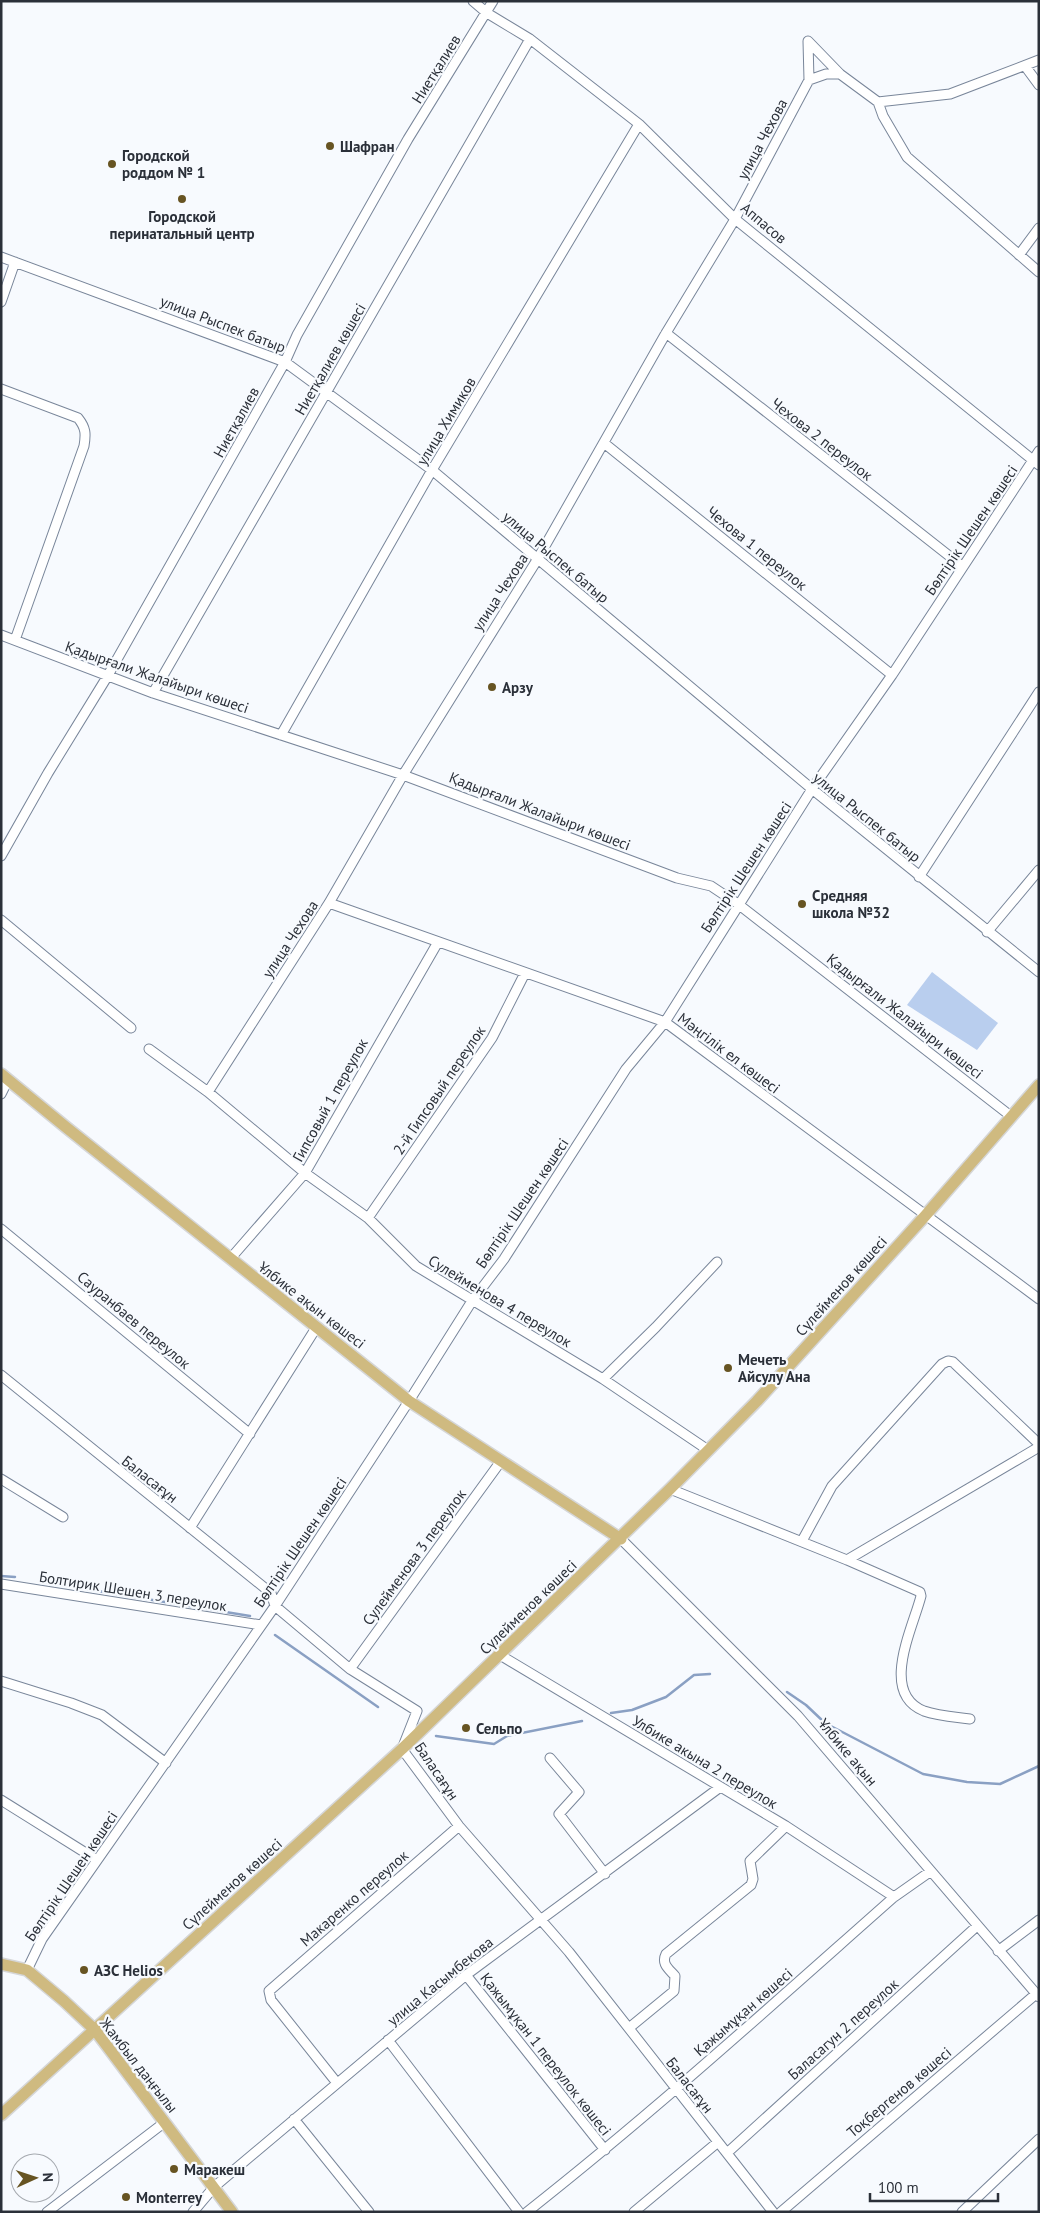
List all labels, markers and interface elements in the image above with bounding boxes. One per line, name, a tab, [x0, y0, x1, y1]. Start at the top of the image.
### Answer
street label: Ниетқалиев	[407, 31, 465, 107]
street label: улица Чехова	[733, 95, 791, 183]
place label: Шафран	[340, 137, 394, 156]
marker: Шафран	[324, 140, 336, 152]
place label: Городской роддом № 1	[122, 146, 205, 182]
marker: Городской роддом № 1	[106, 158, 118, 170]
marker: Городской перинатальный центр	[176, 193, 188, 205]
street label: Аппасов	[737, 198, 791, 248]
place label: Городской перинатальный центр	[109, 207, 255, 243]
street label: улица Рыспек батыр	[158, 291, 288, 357]
street label: Ниетқалиев көшесі	[290, 300, 370, 418]
street label: улица Химиков	[412, 373, 480, 469]
street label: Ниетқалиев	[209, 383, 263, 461]
street label: Чехова 2 переулок	[767, 393, 877, 485]
street label: Бөлтірік Шешен көшесі	[920, 461, 1022, 599]
street label: Чехова 1 переулок	[703, 502, 812, 595]
street label: улица Рыспек батыр	[499, 507, 613, 607]
street label: улица Чехова	[468, 550, 532, 634]
street label: Қадырғали Жалайыри көшесі	[63, 637, 251, 717]
place label: Арзу	[502, 678, 534, 697]
marker: Арзу	[486, 681, 498, 693]
street label: Қадырғали Жалайыри көшесі	[447, 768, 633, 854]
street label: улица Рыспек батыр	[809, 768, 925, 866]
street label: Бөлтірік Шешен көшесі	[696, 798, 796, 936]
place label: Средняя школа №32	[812, 886, 890, 922]
street label: улица Чехова	[258, 897, 322, 981]
marker: Средняя школа №32	[796, 898, 808, 910]
street label: Қадырғали Жалайыри көшесі	[823, 949, 987, 1083]
street label: Мәңгілік ел көшесі	[674, 1008, 784, 1098]
street label: 2-й Гипсовый переулок	[389, 1021, 490, 1158]
street label: Гипсовый 1 переулок	[288, 1034, 372, 1165]
street label: Бөлтірік Шешен көшесі	[471, 1134, 573, 1272]
street label: Сүлейменов көшесі	[791, 1232, 891, 1340]
street label: Сулейменова 4 переулок	[425, 1251, 576, 1352]
street label: Ұлбике ақын көшесі	[255, 1257, 369, 1353]
street label: Сауранбаев переулок	[74, 1267, 195, 1373]
place label: Мечеть Айсулу Ана	[738, 1350, 810, 1386]
marker: Мечеть Айсулу Ана	[722, 1362, 734, 1374]
street label: Баласағұн	[118, 1451, 182, 1507]
street label: Бөлтірік Шешен көшесі	[249, 1473, 351, 1611]
street label: Сулейменова 3 переулок	[358, 1484, 470, 1629]
street label: Сүлейменов көшесі	[475, 1556, 581, 1658]
street label: Болтирик Шешен 3 переулок	[38, 1567, 229, 1615]
street label: Улбике акына 2 переулок	[629, 1711, 782, 1813]
street label: Ұлбике ақын	[814, 1714, 882, 1790]
place label: Сельпо	[476, 1719, 522, 1738]
marker: Сельпо	[460, 1722, 472, 1734]
street label: Баласағұн	[411, 1738, 463, 1804]
street label: Бөлтірік Шешен көшесі	[20, 1807, 122, 1945]
street label: Сүлейменов көшесі	[178, 1834, 286, 1934]
street label: Макаренко переулок	[296, 1845, 413, 1950]
street label: улица Касымбекова	[383, 1932, 497, 2030]
place label: АЗС Helios	[94, 1961, 163, 1980]
marker: АЗС Helios	[78, 1964, 90, 1976]
street label: Қажымұқан көшесі	[690, 1964, 796, 2060]
street label: Қажымұқан 1 переулок көшесі	[476, 1969, 616, 2139]
street label: Баласагун 2 переулок	[784, 1974, 903, 2084]
street label: Жамбыл даңғылы	[95, 2013, 182, 2116]
street label: Тоқбергенов көшесі	[843, 2043, 955, 2141]
street label: Баласағұн	[662, 2053, 718, 2117]
north arrow	[10, 2153, 60, 2203]
place label: Маракеш	[184, 2160, 245, 2179]
marker: Маракеш	[168, 2163, 180, 2175]
scale bar	[870, 2170, 998, 2202]
text: N	[39, 2172, 57, 2182]
text: 100 m	[878, 2178, 919, 2197]
place label: Monterrey	[136, 2188, 203, 2207]
marker: Monterrey	[120, 2191, 132, 2203]

